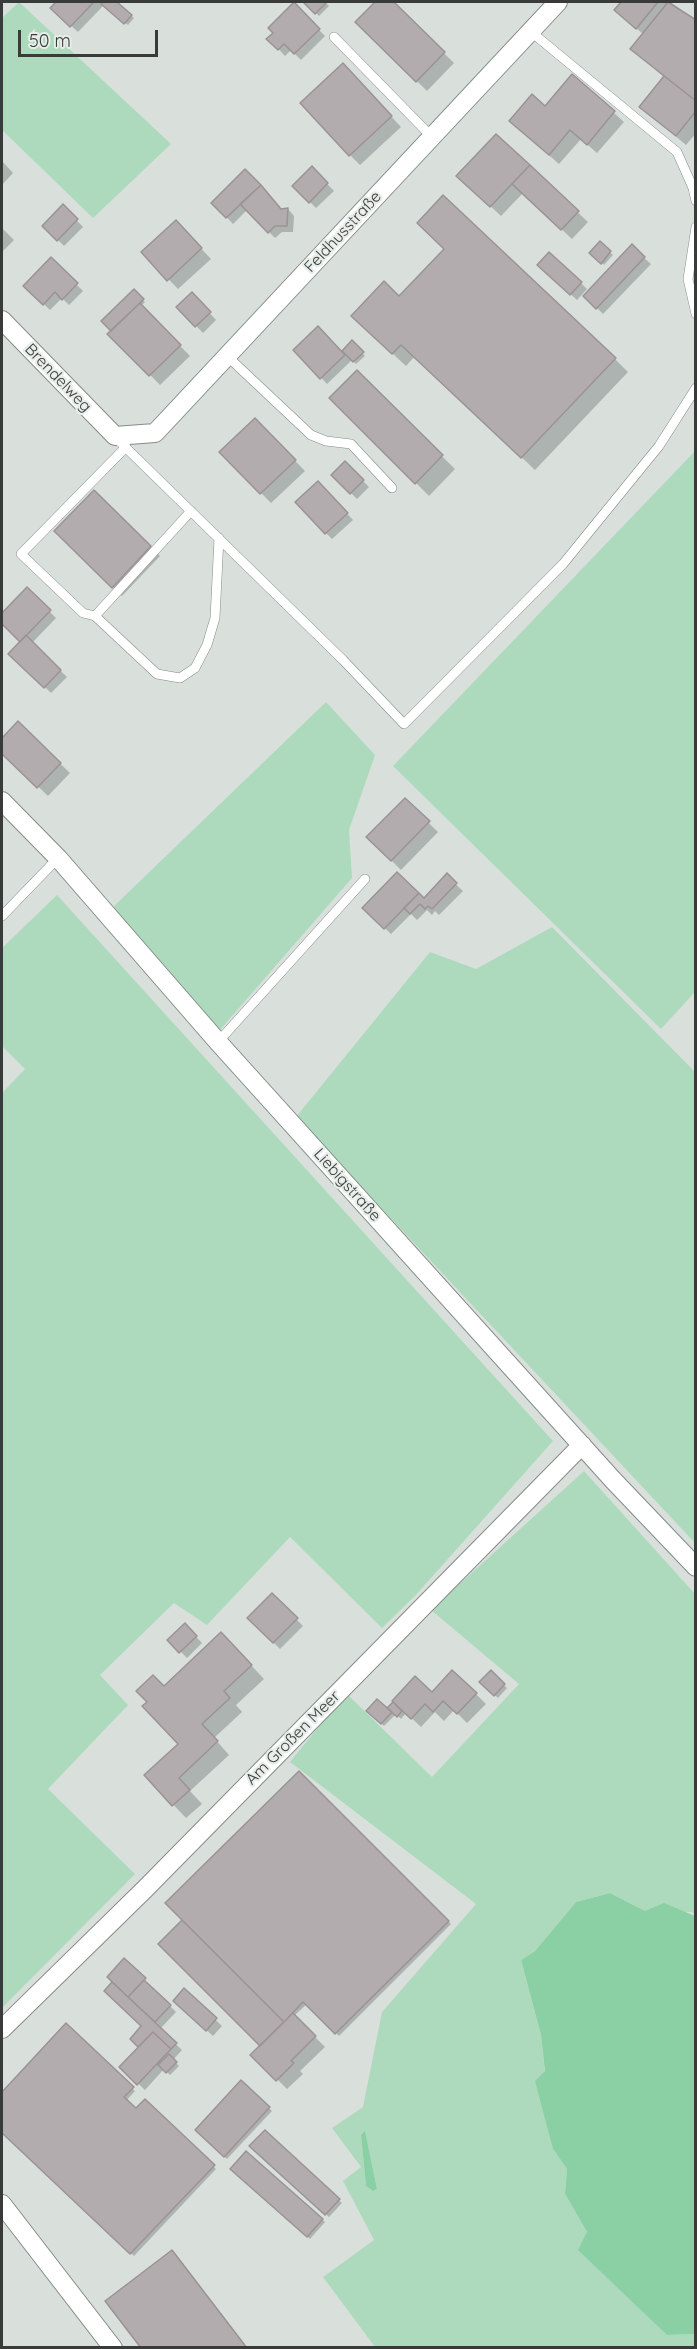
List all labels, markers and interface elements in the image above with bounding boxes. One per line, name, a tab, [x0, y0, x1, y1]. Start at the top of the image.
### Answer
scale bar	[21, 18, 160, 56]
text: 50 m	[29, 29, 71, 52]
street label: Feldhusstraße	[300, 187, 386, 277]
street label: Brendelweg	[21, 340, 95, 416]
street label: Liebigstraße	[309, 1145, 385, 1225]
street label: Am Großen Meer	[242, 1687, 344, 1789]

